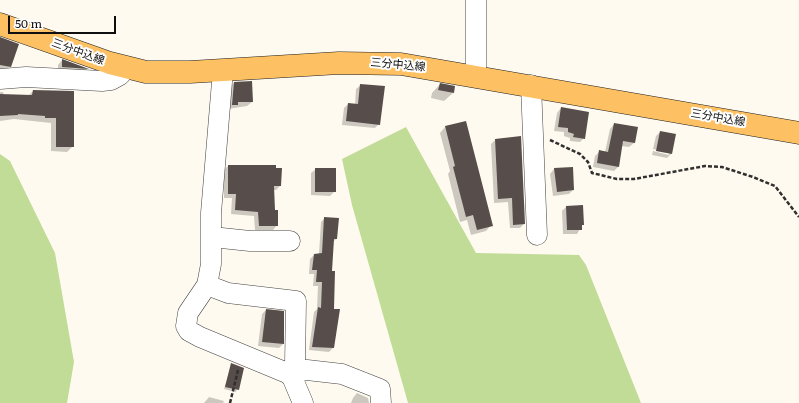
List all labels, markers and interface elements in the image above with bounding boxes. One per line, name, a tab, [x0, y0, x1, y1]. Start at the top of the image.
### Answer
scale bar	[10, 8, 118, 34]
text: 50 m	[15, 14, 42, 32]
street label: 三分中込線	[50, 36, 106, 68]
street label: 三分中込線	[370, 56, 426, 74]
street label: 三分中込線	[690, 107, 746, 129]

